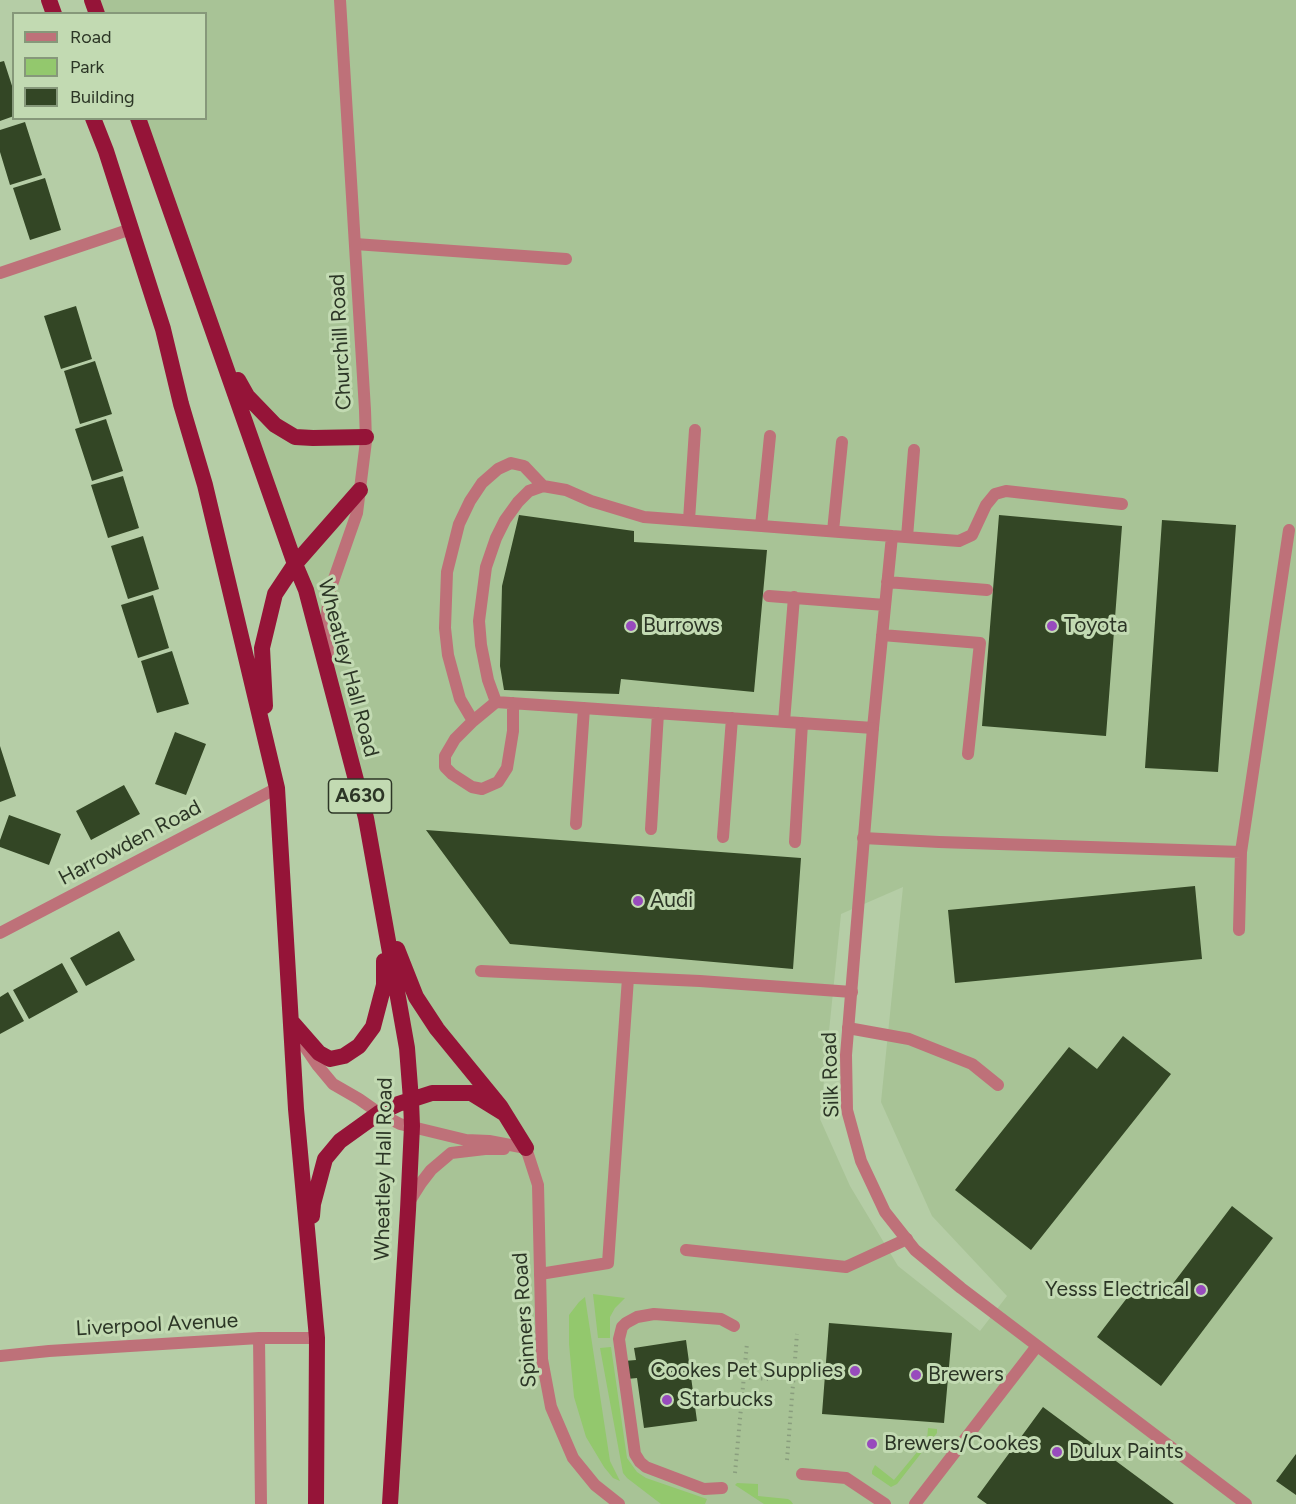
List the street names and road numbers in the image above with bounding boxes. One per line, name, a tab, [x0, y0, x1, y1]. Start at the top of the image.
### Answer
street label: Churchill Road	[325, 273, 357, 411]
street label: Wheatley Hall Road	[312, 576, 384, 760]
road number: A630	[328, 779, 392, 813]
street label: Harrowden Road	[54, 795, 206, 891]
street label: Silk Road	[817, 1032, 845, 1118]
street label: Wheatley Hall Road	[370, 1077, 398, 1261]
street label: Spinners Road	[508, 1252, 542, 1388]
street label: Liverpool Avenue	[75, 1308, 239, 1342]

